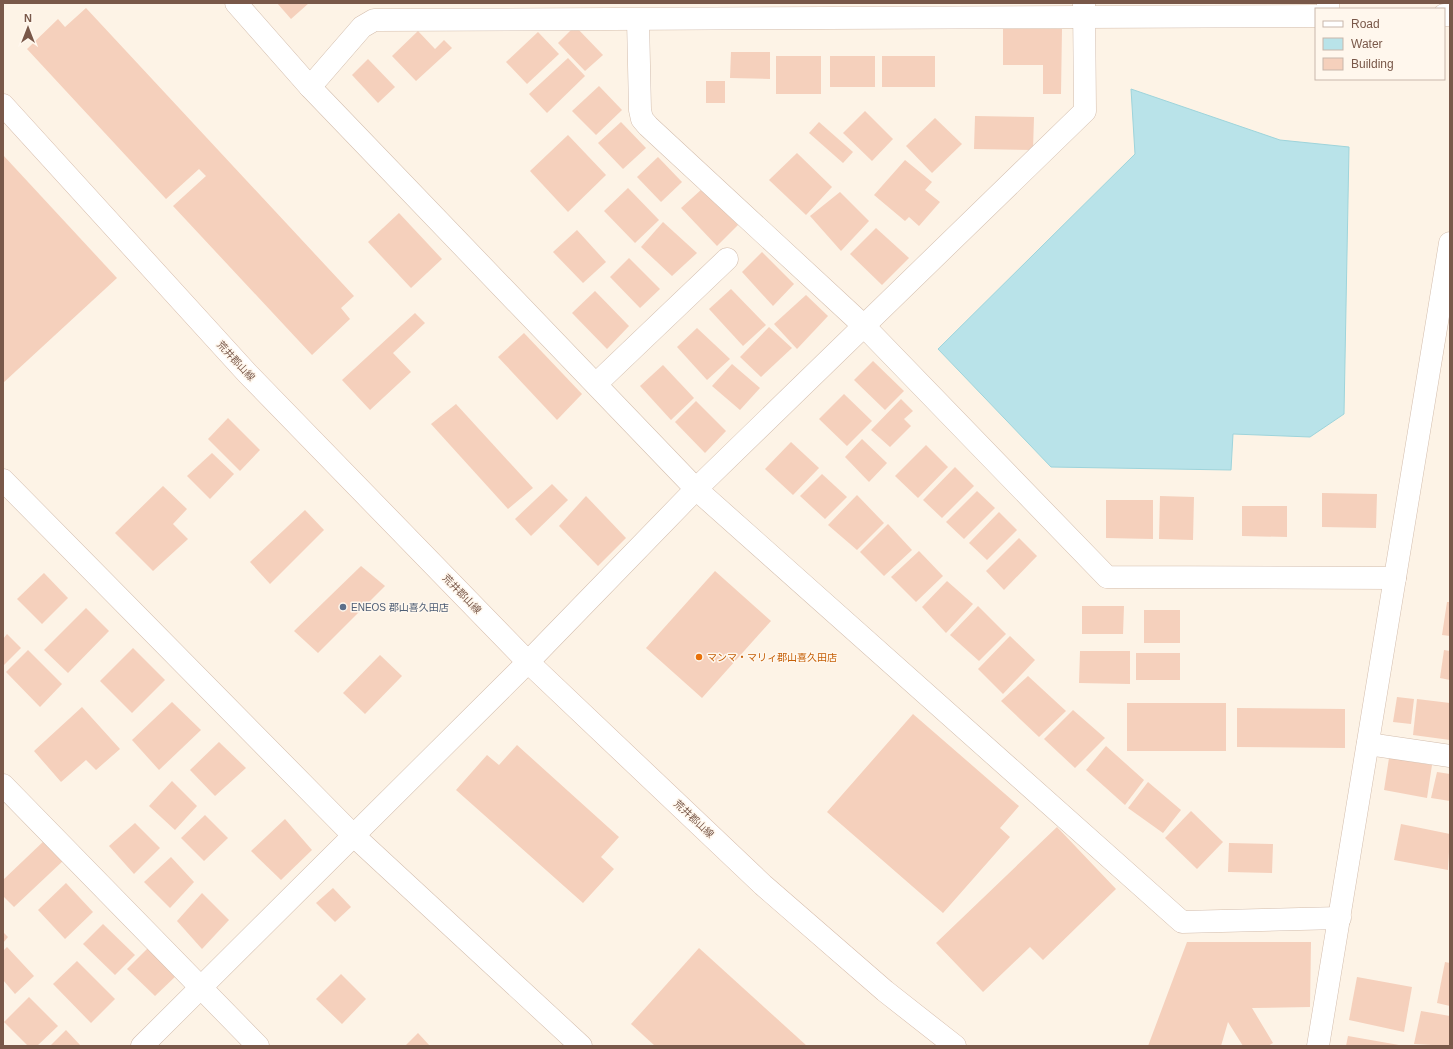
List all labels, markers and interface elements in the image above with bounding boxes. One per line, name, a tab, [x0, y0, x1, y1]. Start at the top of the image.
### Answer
north arrow	[8, 8, 48, 48]
legend	[1315, 8, 1445, 80]
text: N	[24, 12, 32, 24]
text: Road	[1351, 17, 1380, 31]
text: Water	[1351, 37, 1383, 51]
text: Building	[1351, 57, 1394, 71]
street label: 荒井郡山線	[215, 339, 257, 383]
street label: 荒井郡山線	[441, 572, 483, 616]
marker: ENEOS 郡山喜久田店	[338, 602, 348, 612]
place label: ENEOS 郡山喜久田店	[351, 602, 449, 613]
marker: マンマ・マリィ郡山喜久田店	[694, 652, 704, 662]
place label: マンマ・マリィ郡山喜久田店	[707, 652, 837, 663]
street label: 荒井郡山線	[672, 798, 716, 840]

